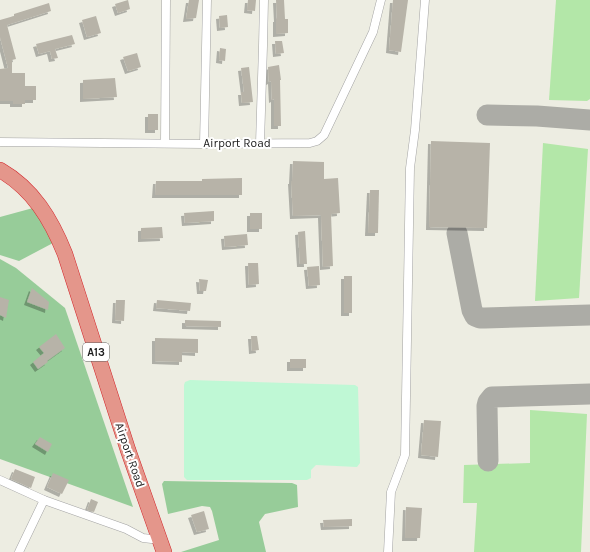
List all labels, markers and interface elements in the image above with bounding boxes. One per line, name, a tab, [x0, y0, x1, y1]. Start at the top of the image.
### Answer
street label: Airport Road	[203, 136, 271, 150]
road number: A13	[83, 343, 109, 361]
street label: Airport Road	[112, 421, 148, 489]

